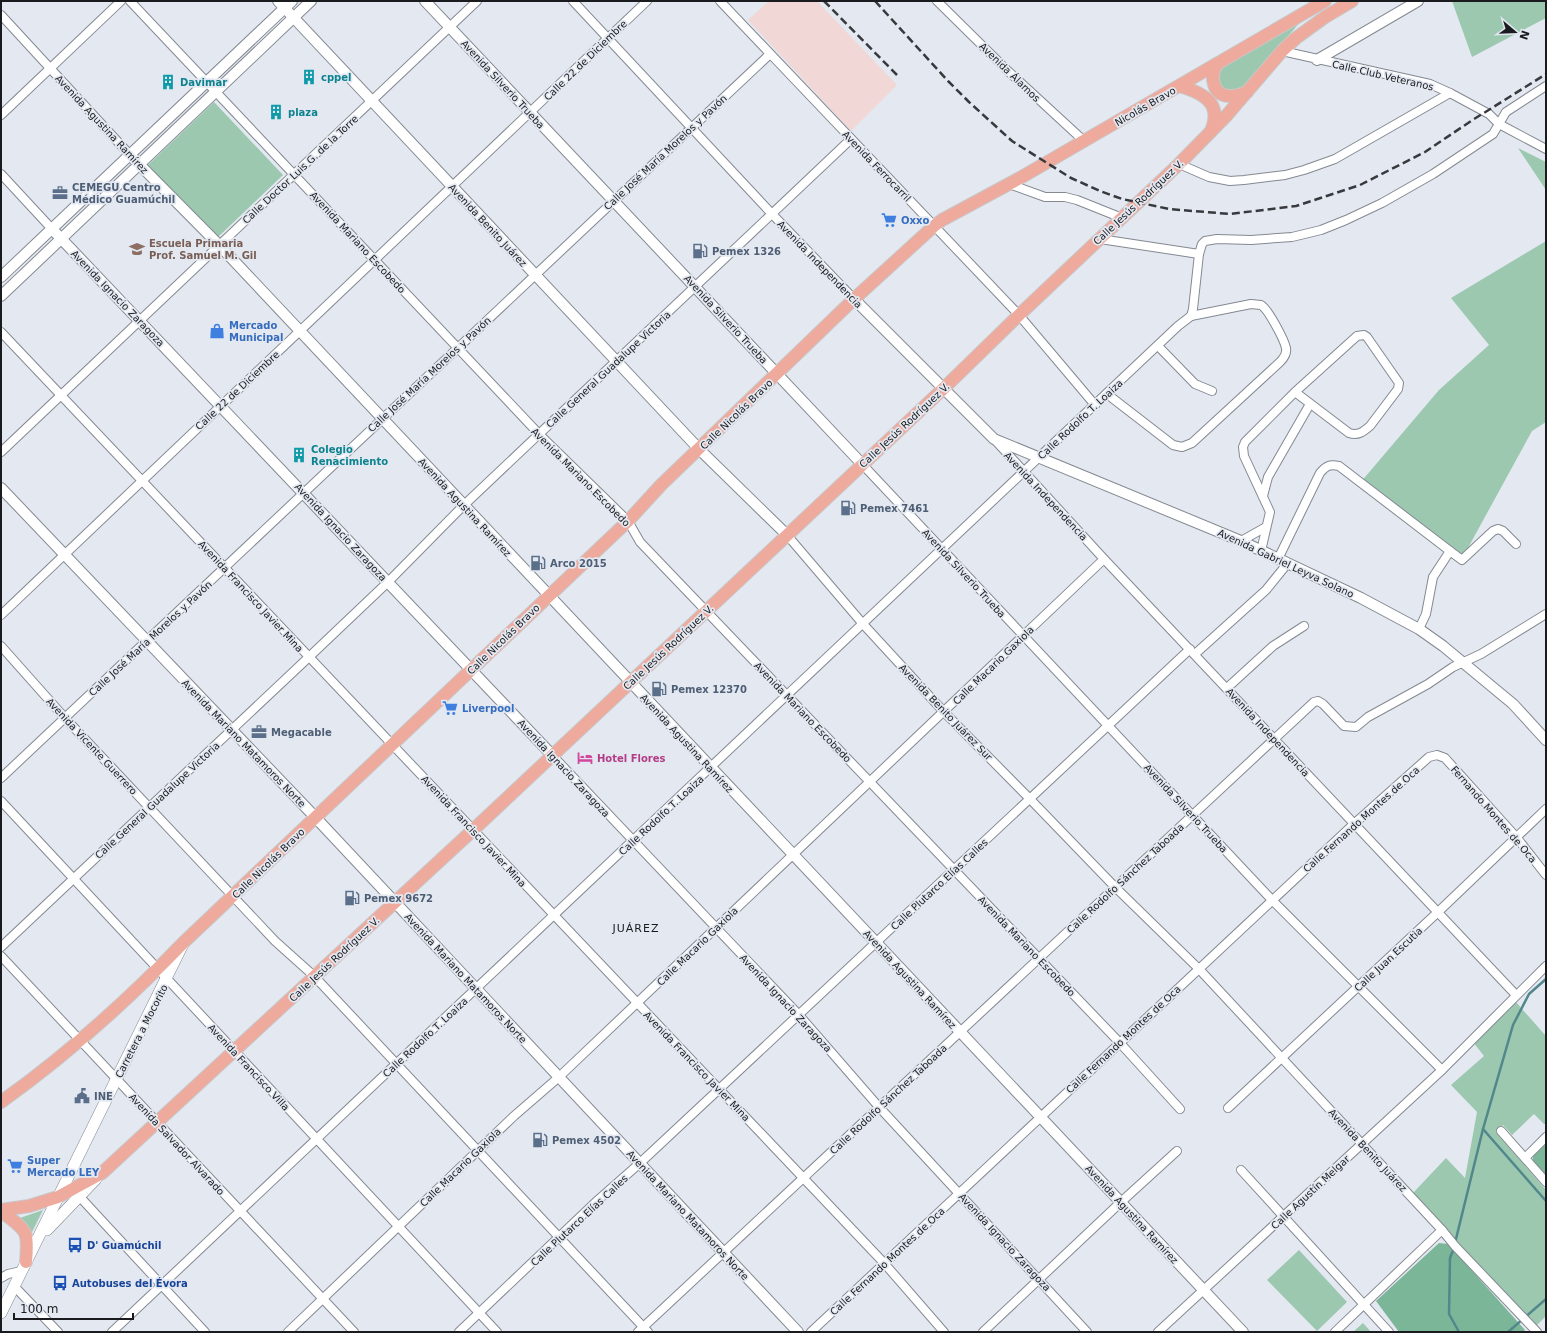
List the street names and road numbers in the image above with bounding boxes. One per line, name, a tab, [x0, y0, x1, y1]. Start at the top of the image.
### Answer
street label: Calle 22 de Diciembre	[542, 18, 629, 103]
street label: Avenida Silverio Trueba	[459, 38, 547, 131]
street label: Avenida Álamos	[977, 40, 1043, 104]
street label: Calle Club Veteranos	[1331, 58, 1435, 93]
street label: Avenida Agustina Ramírez	[53, 73, 150, 176]
street label: Nicolás Bravo	[1113, 85, 1178, 128]
street label: Calle José María Morelos y Pavón	[602, 92, 729, 212]
street label: Calle Doctor Luis G. de la Torre	[240, 113, 360, 226]
street label: Avenida Ferrocarril	[840, 129, 913, 204]
street label: Calle Jesús Rodríguez V.	[1091, 158, 1186, 247]
street label: Avenida Benito Juárez	[446, 182, 529, 269]
street label: Avenida Mariano Escobedo	[308, 189, 408, 295]
street label: Avenida Independencia	[775, 218, 864, 310]
street label: Avenida Ignacio Zaragoza	[69, 248, 167, 349]
street label: Avenida Silverio Trueba	[682, 273, 770, 366]
street label: Calle General Guadalupe Victoria	[544, 309, 673, 430]
street label: Calle José María Morelos y Pavón	[366, 314, 493, 434]
street label: Calle 22 de Diciembre	[193, 349, 282, 432]
street label: Calle Nicolás Bravo	[698, 377, 775, 452]
street label: Calle Rodolfo T. Loaiza	[1036, 377, 1125, 462]
street label: Calle Jesús Rodríguez V.	[857, 381, 952, 470]
street label: Avenida Mariano Escobedo	[529, 426, 632, 529]
street label: Avenida Independencia	[1002, 450, 1090, 543]
street label: Avenida Agustina Ramírez	[416, 456, 513, 559]
street label: Avenida Ignacio Zaragoza	[292, 481, 389, 583]
street label: Avenida Silverio Trueba	[920, 527, 1008, 620]
street label: Avenida Gabriel Leyva Solano	[1216, 527, 1356, 600]
street label: Avenida Francisco Javier Mina	[196, 538, 305, 654]
street label: Calle José María Morelos y Pavón	[87, 578, 214, 698]
street label: Calle Nicolás Bravo	[465, 602, 542, 677]
street label: Calle Jesús Rodríguez V.	[621, 603, 716, 692]
street label: Calle Macario Gaxiola	[951, 624, 1036, 707]
street label: Avenida Mariano Escobedo	[752, 660, 853, 765]
street label: Avenida Benito Juárez Sur	[897, 662, 995, 763]
street label: Avenida Mariano Matamoros Norte	[179, 677, 308, 810]
street label: Avenida Independencia	[1224, 686, 1312, 779]
street label: Avenida Agustina Ramírez	[638, 692, 735, 795]
street label: Avenida Vicente Guerrero	[44, 696, 139, 797]
street label: Avenida Ignacio Zaragoza	[515, 717, 612, 819]
street label: Calle General Guadalupe Victoria	[93, 740, 222, 861]
street label: Avenida Silverio Trueba	[1142, 762, 1230, 855]
street label: Calle Fernando Montes de Oca	[1301, 764, 1422, 874]
street label: Fernando Montes de Oca	[1449, 764, 1539, 865]
street label: Avenida Francisco Javier Mina	[419, 773, 528, 889]
street label: Calle Rodolfo T. Loaiza	[617, 773, 706, 858]
street label: Calle Rodolfo Sánchez Taboada	[1065, 821, 1186, 935]
street label: Calle Nicolás Bravo	[230, 826, 307, 901]
street label: Calle Plutarco Elías Calles	[889, 837, 990, 932]
street label: Avenida Mariano Escobedo	[976, 894, 1077, 999]
street label: Calle Macario Gaxiola	[655, 905, 740, 988]
street label: Avenida Mariano Matamoros Norte	[402, 911, 529, 1045]
street label: Calle Jesús Rodríguez V.	[287, 915, 382, 1004]
street label: Calle Juan Escutia	[1352, 925, 1425, 994]
street label: Avenida Agustina Ramírez	[861, 928, 958, 1031]
street label: Avenida Ignacio Zaragoza	[737, 952, 834, 1054]
street label: Carretera a Mocorito	[113, 983, 170, 1080]
street label: Calle Fernando Montes de Oca	[1064, 983, 1183, 1095]
street label: Calle Rodolfo T. Loaiza	[381, 995, 470, 1080]
street label: Avenida Francisco Javier Mina	[641, 1009, 752, 1123]
street label: Avenida Francisco Villa	[206, 1022, 292, 1113]
street label: Calle Rodolfo Sánchez Taboada	[828, 1042, 949, 1156]
street label: Avenida Salvador Alvarado	[127, 1091, 227, 1197]
street label: Avenida Benito Juárez	[1326, 1107, 1409, 1194]
street label: Calle Macario Gaxiola	[418, 1126, 503, 1209]
street label: Avenida Mariano Matamoros Norte	[624, 1148, 751, 1282]
street label: Calle Agustín Melgar	[1269, 1153, 1352, 1232]
street label: Avenida Agustina Ramírez	[1083, 1163, 1180, 1266]
street label: Calle Plutarco Elías Calles	[529, 1173, 630, 1268]
street label: Avenida Ignacio Zaragoza	[956, 1191, 1053, 1293]
street label: Calle Fernando Montes de Oca	[828, 1205, 947, 1317]

